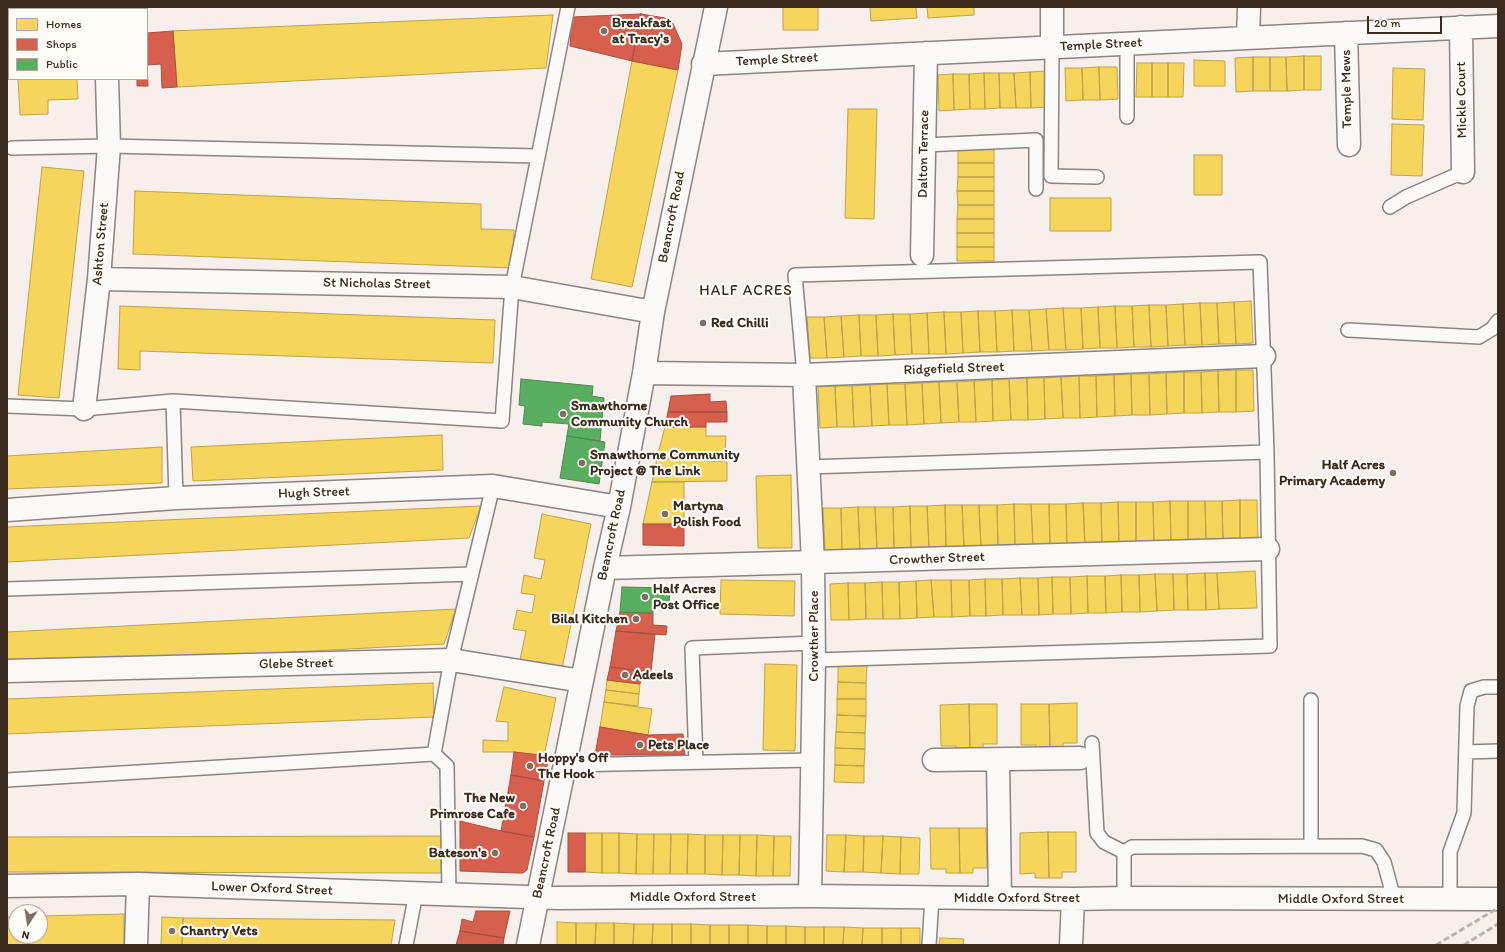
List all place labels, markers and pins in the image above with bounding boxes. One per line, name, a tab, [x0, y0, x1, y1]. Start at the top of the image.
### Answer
place label: Breakfast at Tracy's	[612, 15, 671, 48]
marker: Breakfast at Tracy's	[599, 26, 609, 36]
place label: Red Chilli	[711, 315, 769, 331]
marker: Red Chilli	[698, 318, 708, 328]
place label: Smawthorne Community Church	[571, 398, 688, 430]
marker: Smawthorne Community Church	[558, 409, 568, 419]
place label: Smawthorne Community Project @ The Link	[590, 447, 740, 480]
place label: Half Acres Primary Academy	[1279, 457, 1385, 490]
marker: Smawthorne Community Project @ The Link	[577, 458, 587, 468]
marker: Half Acres Primary Academy	[1388, 468, 1398, 478]
place label: Martyna Polish Food	[673, 498, 741, 530]
marker: Martyna Polish Food	[660, 509, 670, 519]
place label: Half Acres Post Office	[653, 581, 720, 614]
marker: Half Acres Post Office	[640, 592, 650, 602]
place label: Bilal Kitchen	[551, 611, 628, 627]
marker: Bilal Kitchen	[631, 614, 641, 624]
place label: Adeels	[633, 667, 673, 683]
marker: Adeels	[620, 670, 630, 680]
place label: Pets Place	[648, 737, 709, 753]
marker: Pets Place	[635, 740, 645, 750]
place label: Hoppy's Off The Hook	[538, 750, 608, 782]
marker: Hoppy's Off The Hook	[525, 761, 535, 771]
place label: The New Primrose Cafe	[430, 790, 515, 822]
marker: The New Primrose Cafe	[518, 801, 528, 811]
place label: Bateson's	[429, 845, 487, 861]
marker: Bateson's	[490, 848, 500, 858]
place label: Chantry Vets	[180, 923, 258, 939]
marker: Chantry Vets	[167, 926, 177, 936]

